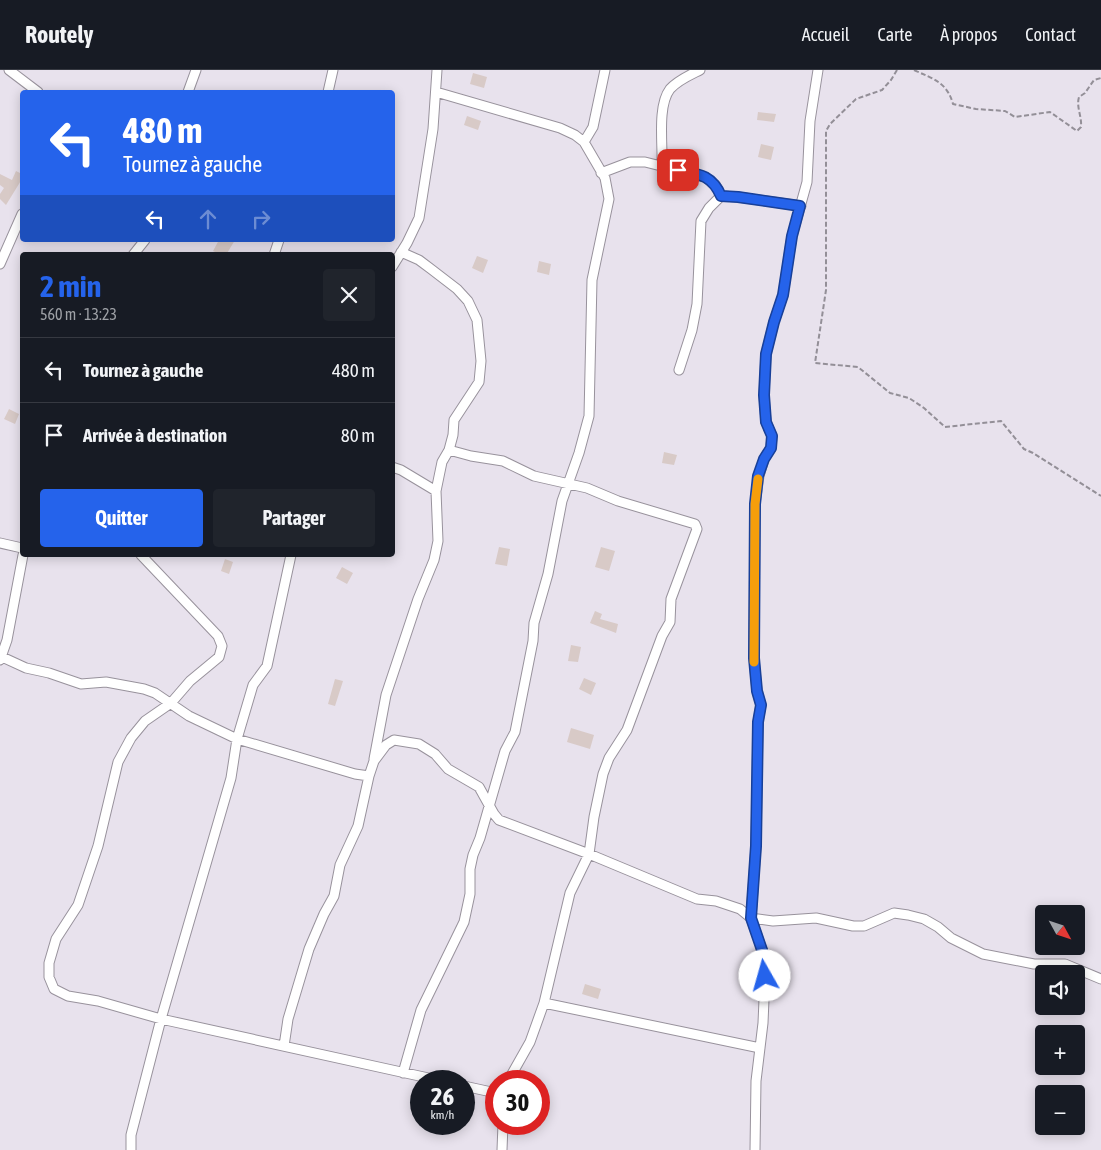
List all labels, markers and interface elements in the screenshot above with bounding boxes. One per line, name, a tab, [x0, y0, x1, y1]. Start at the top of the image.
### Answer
text: Routely	[25, 21, 93, 48]
text: Accueil	[802, 24, 850, 45]
text: Carte	[878, 24, 912, 45]
text: À propos	[940, 24, 997, 45]
text: Contact	[1025, 24, 1076, 45]
icon: left	[40, 110, 105, 175]
text: 480 m	[123, 110, 202, 150]
pin	[657, 149, 699, 191]
text: Tournez à gauche	[123, 151, 262, 177]
icon: arrive	[664, 156, 692, 184]
icon: left	[141, 205, 169, 233]
icon: ahead	[194, 205, 222, 233]
icon: right	[247, 205, 275, 233]
text: 2 min	[40, 269, 101, 303]
button: close	[323, 269, 375, 321]
text: 560 m · 13:23	[40, 305, 117, 323]
icon: left	[40, 356, 68, 384]
text: Tournez à gauche	[83, 359, 203, 381]
text: 480 m	[332, 359, 375, 381]
icon: arrive	[40, 421, 68, 449]
text: Arrivée à destination	[83, 424, 227, 446]
text: 80 m	[341, 424, 375, 446]
button: Quitter	[40, 489, 203, 547]
button: Partager	[213, 489, 375, 547]
north arrow	[1035, 905, 1085, 955]
map controls	[1035, 905, 1085, 1135]
position arrow	[738, 949, 790, 1001]
button: sound	[1035, 965, 1085, 1015]
button: +	[1035, 1025, 1085, 1075]
speed limit sign: 30	[485, 1070, 550, 1135]
text: 26	[431, 1082, 454, 1110]
button: −	[1035, 1085, 1085, 1135]
text: km/h	[431, 1108, 454, 1122]

